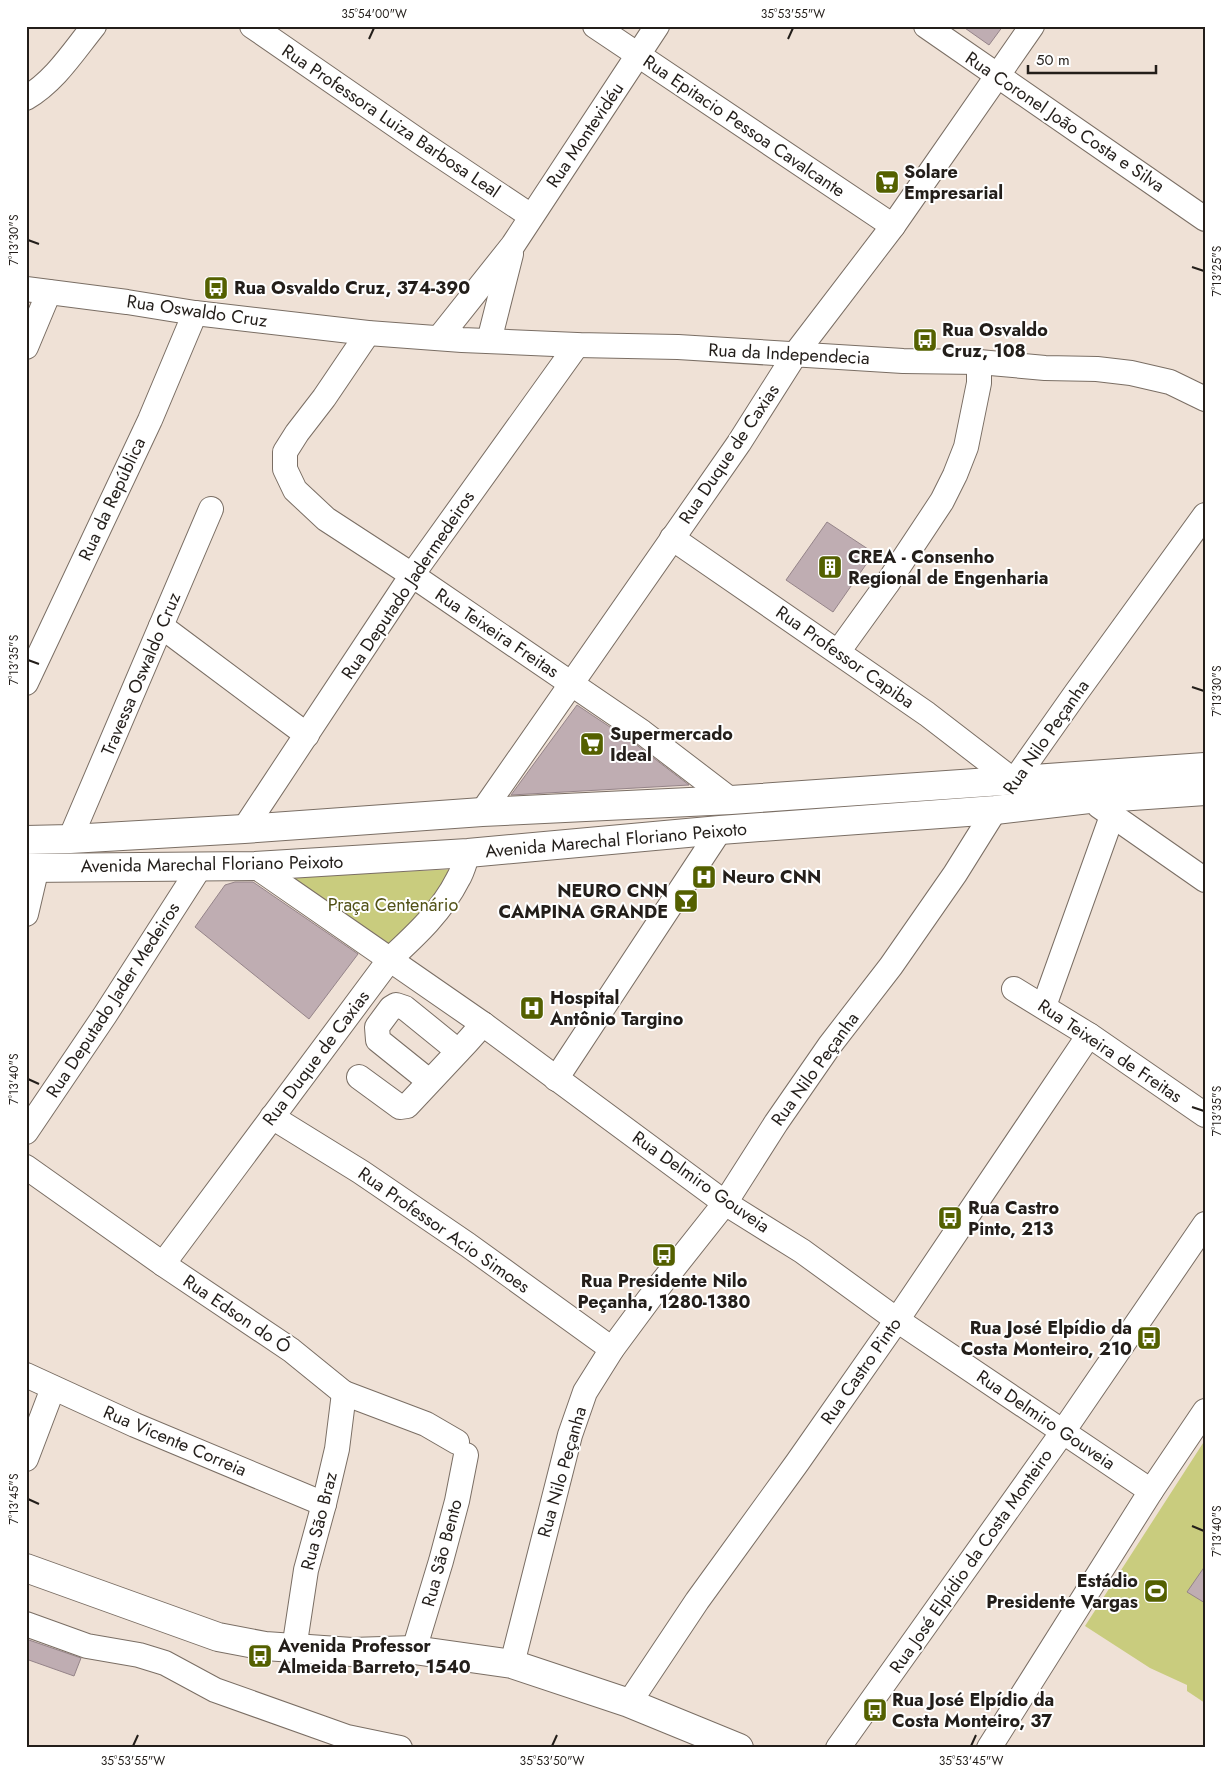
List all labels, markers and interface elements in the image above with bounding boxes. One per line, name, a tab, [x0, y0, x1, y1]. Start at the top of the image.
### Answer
text: 35°54'00"W	[341, 5, 407, 23]
text: 35°53'55"W	[761, 5, 825, 23]
street label: Rua Professora Luiza Barbosa Leal	[277, 38, 505, 204]
scale bar	[1028, 42, 1156, 74]
street label: Rua Coronel João Costa e Silva	[960, 45, 1170, 199]
street label: Rua Epitacio Pessoa Cavalcante	[638, 48, 850, 204]
text: 50 m	[1036, 49, 1070, 71]
street label: Rua Montevidéu	[540, 77, 630, 193]
place label: Solare Empresarial	[904, 159, 1003, 206]
supermarket icon: Solare Empresarial	[874, 169, 900, 195]
text: 7°13'30"S	[5, 214, 23, 265]
text: 7°13'25"S	[1208, 245, 1226, 296]
bus stop icon: Rua Osvaldo Cruz, 374-390	[203, 275, 229, 301]
place label: Rua Osvaldo Cruz, 374-390	[234, 275, 470, 301]
street label: Rua Oswaldo Cruz	[125, 288, 270, 334]
place label: Rua Osvaldo Cruz, 108	[942, 317, 1048, 364]
bus stop icon: Rua Osvaldo Cruz, 108	[912, 327, 938, 353]
street label: Rua da Independecia	[708, 337, 870, 371]
street label: Rua Duque de Caxias	[672, 379, 786, 529]
street label: Rua da República	[72, 433, 152, 565]
street label: Rua Deputado Jadermedeiros	[335, 486, 481, 684]
place label: CREA - Consenho Regional de Engenharia	[848, 544, 1049, 591]
building icon: CREA - Consenho Regional de Engenharia	[817, 554, 843, 580]
street label: Rua Teixeira Freitas	[430, 582, 564, 684]
street label: Travessa Oswaldo Cruz	[95, 588, 187, 760]
street label: Rua Professor Capiba	[770, 599, 920, 715]
text: 7°13'35"S	[5, 634, 23, 685]
text: 7°13'30"S	[1208, 665, 1226, 716]
street label: Rua Nilo Peçanha	[997, 674, 1095, 800]
place label: Supermercado Ideal	[610, 721, 733, 768]
supermarket icon: Supermercado Ideal	[579, 731, 605, 757]
street label: Avenida Marechal Floriano Peixoto	[484, 816, 748, 864]
street label: Avenida Marechal Floriano Peixoto	[80, 849, 344, 879]
hospital icon: Neuro CNN	[691, 864, 717, 890]
place label: Neuro CNN	[722, 864, 821, 890]
place label: NEURO CNN CAMPINA GRANDE	[499, 878, 668, 925]
bar icon: NEURO CNN CAMPINA GRANDE	[673, 888, 699, 914]
park label: Praça Centenário	[328, 892, 458, 918]
street label: Rua Deputado Jader Medeiros	[40, 897, 186, 1103]
street label: Rua Duque de Caxias	[256, 985, 376, 1131]
place label: Hospital Antônio Targino	[549, 985, 684, 1032]
street label: Rua Teixeira de Freitas	[1033, 993, 1187, 1109]
hospital icon: Hospital Antônio Targino	[519, 995, 545, 1021]
street label: Rua Nilo Peçanha	[765, 1007, 865, 1131]
text: 7°13'40"S	[5, 1053, 23, 1105]
text: 7°13'35"S	[1208, 1085, 1226, 1136]
street label: Rua Delmiro Gouveia	[627, 1125, 775, 1239]
street label: Rua Professor Acio Simoes	[353, 1161, 535, 1299]
place label: Rua Castro Pinto, 213	[968, 1195, 1059, 1242]
bus stop icon: Rua Castro Pinto, 213	[937, 1205, 963, 1231]
bus stop icon: Rua Presidente Nilo Peçanha, 1280-1380	[651, 1242, 677, 1268]
street label: Rua Edson do Ó	[178, 1268, 296, 1360]
place label: Rua Presidente Nilo Peçanha, 1280-1380	[578, 1268, 750, 1315]
street label: Rua Castro Pinto	[814, 1312, 908, 1430]
place label: Rua José Elpídio da Costa Monteiro, 210	[961, 1315, 1132, 1362]
bus stop icon: Rua José Elpídio da Costa Monteiro, 210	[1136, 1325, 1162, 1351]
street label: Rua Delmiro Gouveia	[971, 1364, 1121, 1476]
street label: Rua Vicente Correia	[99, 1399, 251, 1483]
street label: Rua Nilo Peçanha	[531, 1404, 593, 1540]
street label: Rua José Elpídio da Costa Monteiro	[883, 1443, 1059, 1679]
street label: Rua São Braz	[294, 1468, 344, 1573]
text: 7°13'45"S	[5, 1473, 23, 1524]
street label: Rua São Bento	[415, 1496, 469, 1610]
text: 7°13'40"S	[1208, 1505, 1226, 1557]
place label: Estádio Presidente Vargas	[986, 1568, 1138, 1615]
sports icon: Estádio Presidente Vargas	[1143, 1578, 1169, 1604]
place label: Avenida Professor Almeida Barreto, 1540	[277, 1633, 471, 1680]
bus stop icon: Avenida Professor Almeida Barreto, 1540	[247, 1643, 273, 1669]
place label: Rua José Elpídio da Costa Monteiro, 37	[892, 1687, 1054, 1734]
bus stop icon: Rua José Elpídio da Costa Monteiro, 37	[862, 1697, 888, 1723]
text: 35°53'55"W	[101, 1752, 165, 1770]
text: 35°53'50"W	[520, 1752, 585, 1770]
text: 35°53'45"W	[939, 1752, 1003, 1770]

